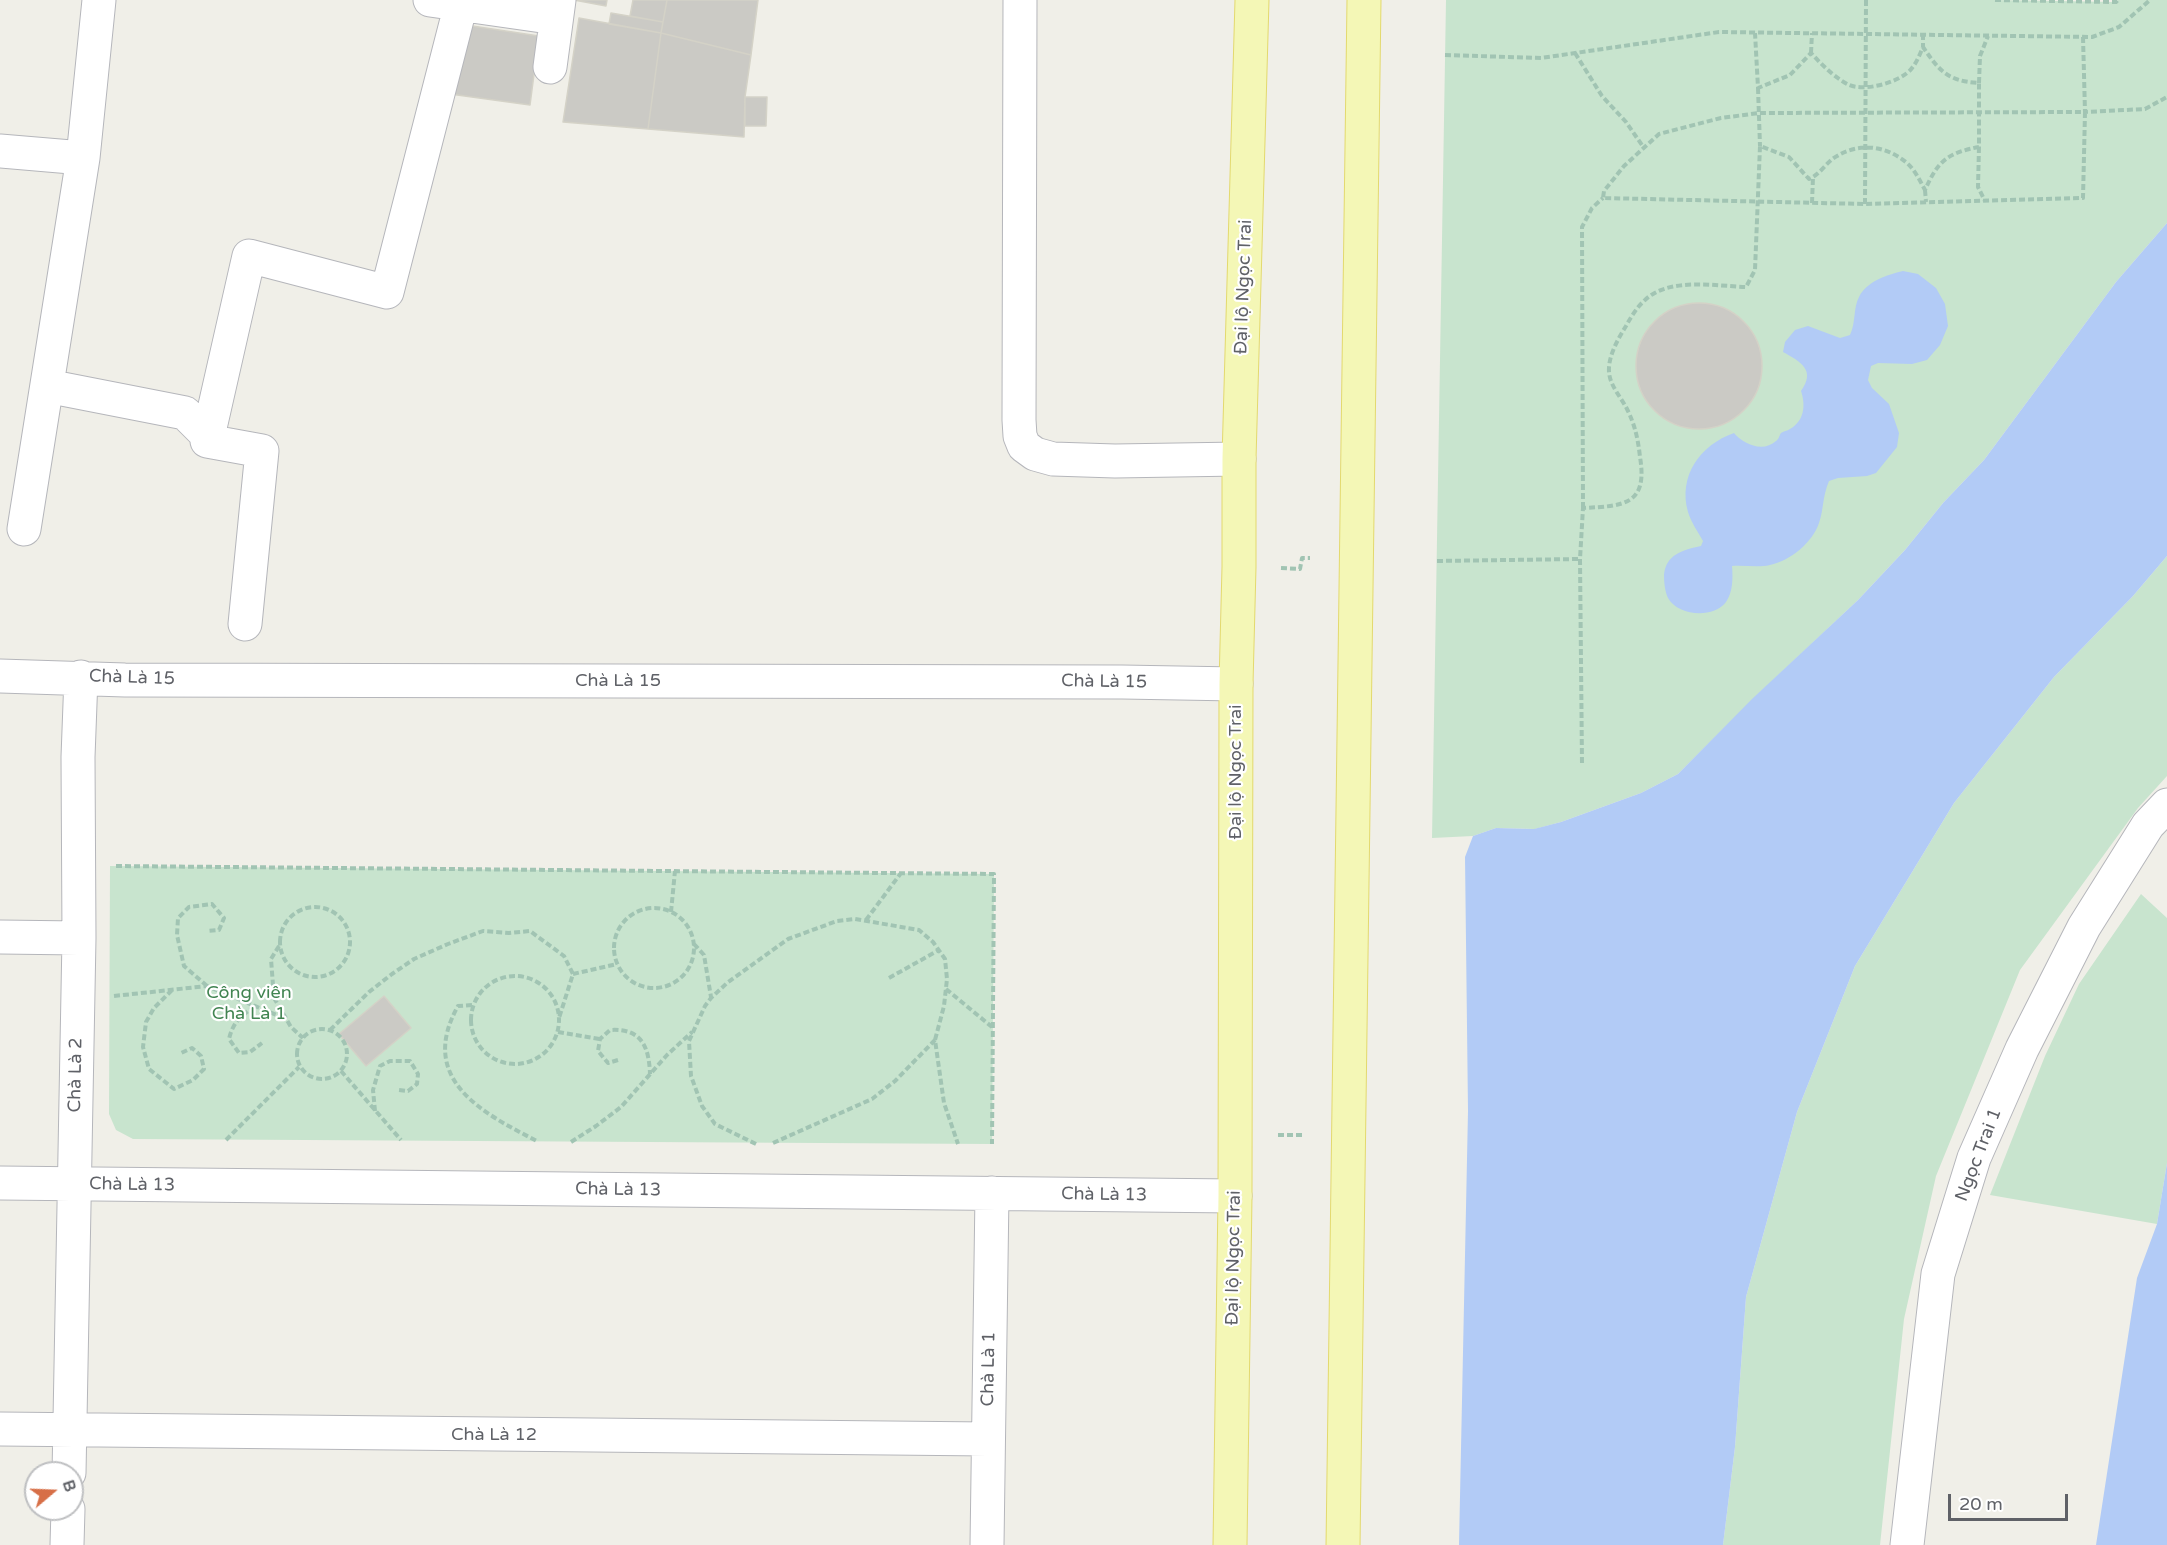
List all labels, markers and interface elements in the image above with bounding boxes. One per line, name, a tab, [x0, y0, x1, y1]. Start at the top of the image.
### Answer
street label: Đại lộ Ngọc Trai	[1231, 219, 1257, 355]
street label: Chà Là 15	[89, 666, 175, 690]
street label: Chà Là 15	[575, 670, 661, 692]
street label: Chà Là 15	[1061, 670, 1147, 694]
street label: Đại lộ Ngọc Trai	[1225, 705, 1247, 839]
park label: Công viên Chà Là 1	[206, 982, 292, 1024]
street label: Chà Là 2	[65, 1037, 87, 1113]
street label: Ngọc Trai 1	[1951, 1105, 2007, 1205]
street label: Chà Là 13	[89, 1173, 175, 1197]
street label: Chà Là 13	[575, 1178, 661, 1202]
street label: Chà Là 13	[1061, 1183, 1147, 1207]
street label: Đại lộ Ngọc Trai	[1222, 1190, 1246, 1326]
street label: Chà Là 1	[978, 1331, 1000, 1407]
street label: Chà Là 12	[451, 1424, 537, 1446]
north arrow	[24, 1461, 84, 1521]
text: B	[58, 1477, 80, 1494]
scale bar	[1951, 1482, 2071, 1520]
text: 20 m	[1959, 1493, 2003, 1515]

